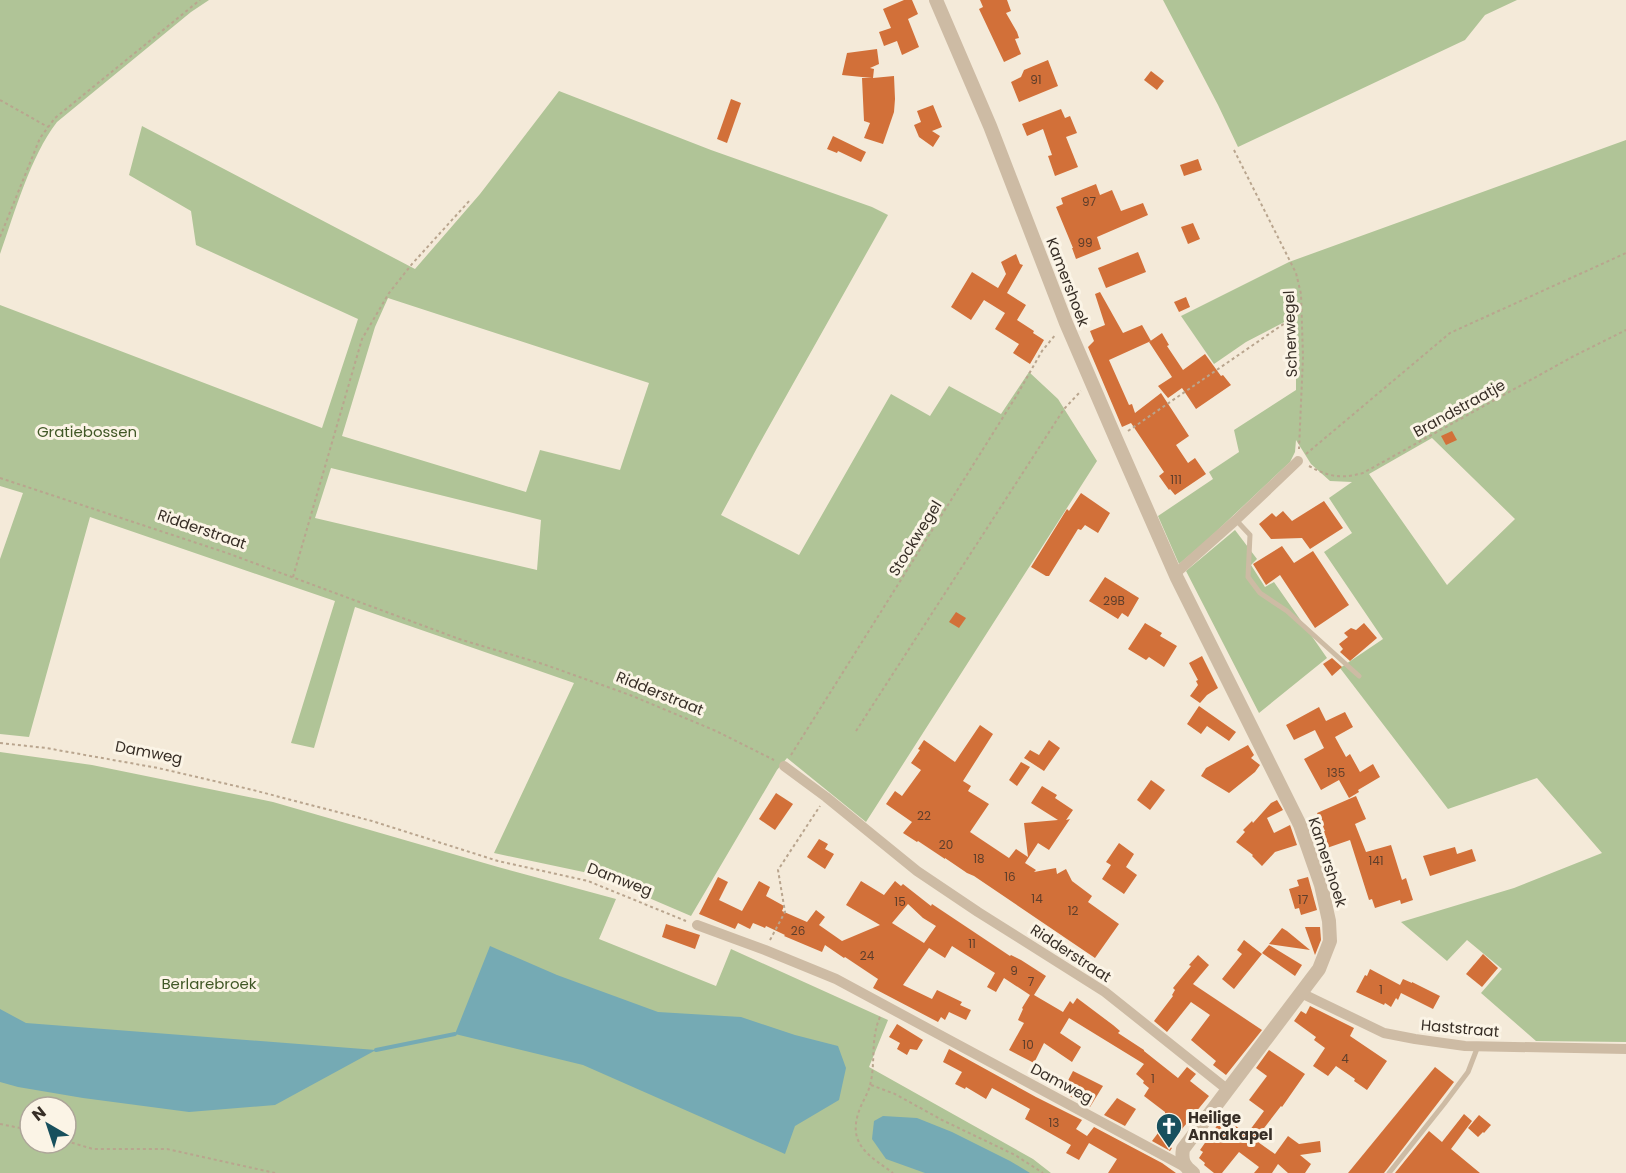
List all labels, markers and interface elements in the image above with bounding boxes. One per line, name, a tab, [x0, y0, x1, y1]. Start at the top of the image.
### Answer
house number: 91	[1030, 71, 1042, 88]
house number: 97	[1082, 193, 1096, 210]
house number: 99	[1077, 234, 1093, 251]
street label: Kamershoek	[1041, 235, 1095, 330]
street label: Scherwegel	[1278, 290, 1302, 378]
street label: Brandstraatje	[1409, 374, 1509, 442]
park label: Gratiebossen	[37, 421, 137, 442]
house number: 111	[1170, 471, 1182, 488]
street label: Stockwegel	[883, 496, 947, 580]
street label: Ridderstraat	[155, 504, 249, 554]
house number: 29B	[1103, 592, 1125, 609]
street label: Ridderstraat	[613, 666, 707, 720]
street label: Damweg	[114, 735, 184, 769]
house number: 135	[1327, 764, 1345, 781]
house number: 22	[917, 807, 931, 824]
street label: Kamershoek	[1304, 814, 1353, 910]
house number: 20	[939, 836, 953, 853]
house number: 18	[973, 850, 985, 867]
house number: 141	[1368, 852, 1384, 869]
street label: Damweg	[585, 857, 655, 901]
house number: 16	[1004, 868, 1016, 885]
house number: 14	[1031, 890, 1043, 907]
house number: 17	[1298, 891, 1309, 908]
house number: 15	[894, 893, 906, 910]
house number: 12	[1068, 902, 1078, 919]
street label: Ridderstraat	[1026, 919, 1116, 987]
house number: 26	[791, 922, 805, 939]
house number: 11	[968, 935, 976, 952]
house number: 24	[860, 947, 875, 964]
house number: 9	[1010, 962, 1018, 979]
park label: Berlarebroek	[161, 973, 257, 994]
house number: 7	[1028, 973, 1035, 990]
house number: 1	[1379, 981, 1383, 998]
street label: Haststraat	[1420, 1014, 1500, 1042]
house number: 10	[1022, 1036, 1034, 1053]
house number: 4	[1341, 1050, 1349, 1067]
street label: Damweg	[1027, 1058, 1097, 1108]
house number: 1	[1151, 1070, 1155, 1087]
north arrow	[18, 1095, 78, 1155]
text: N	[27, 1101, 51, 1126]
place label: Heilige Annakapel	[1188, 1107, 1273, 1145]
church icon: Heilige Annakapel	[1154, 1111, 1184, 1149]
house number: 13	[1049, 1114, 1059, 1131]

